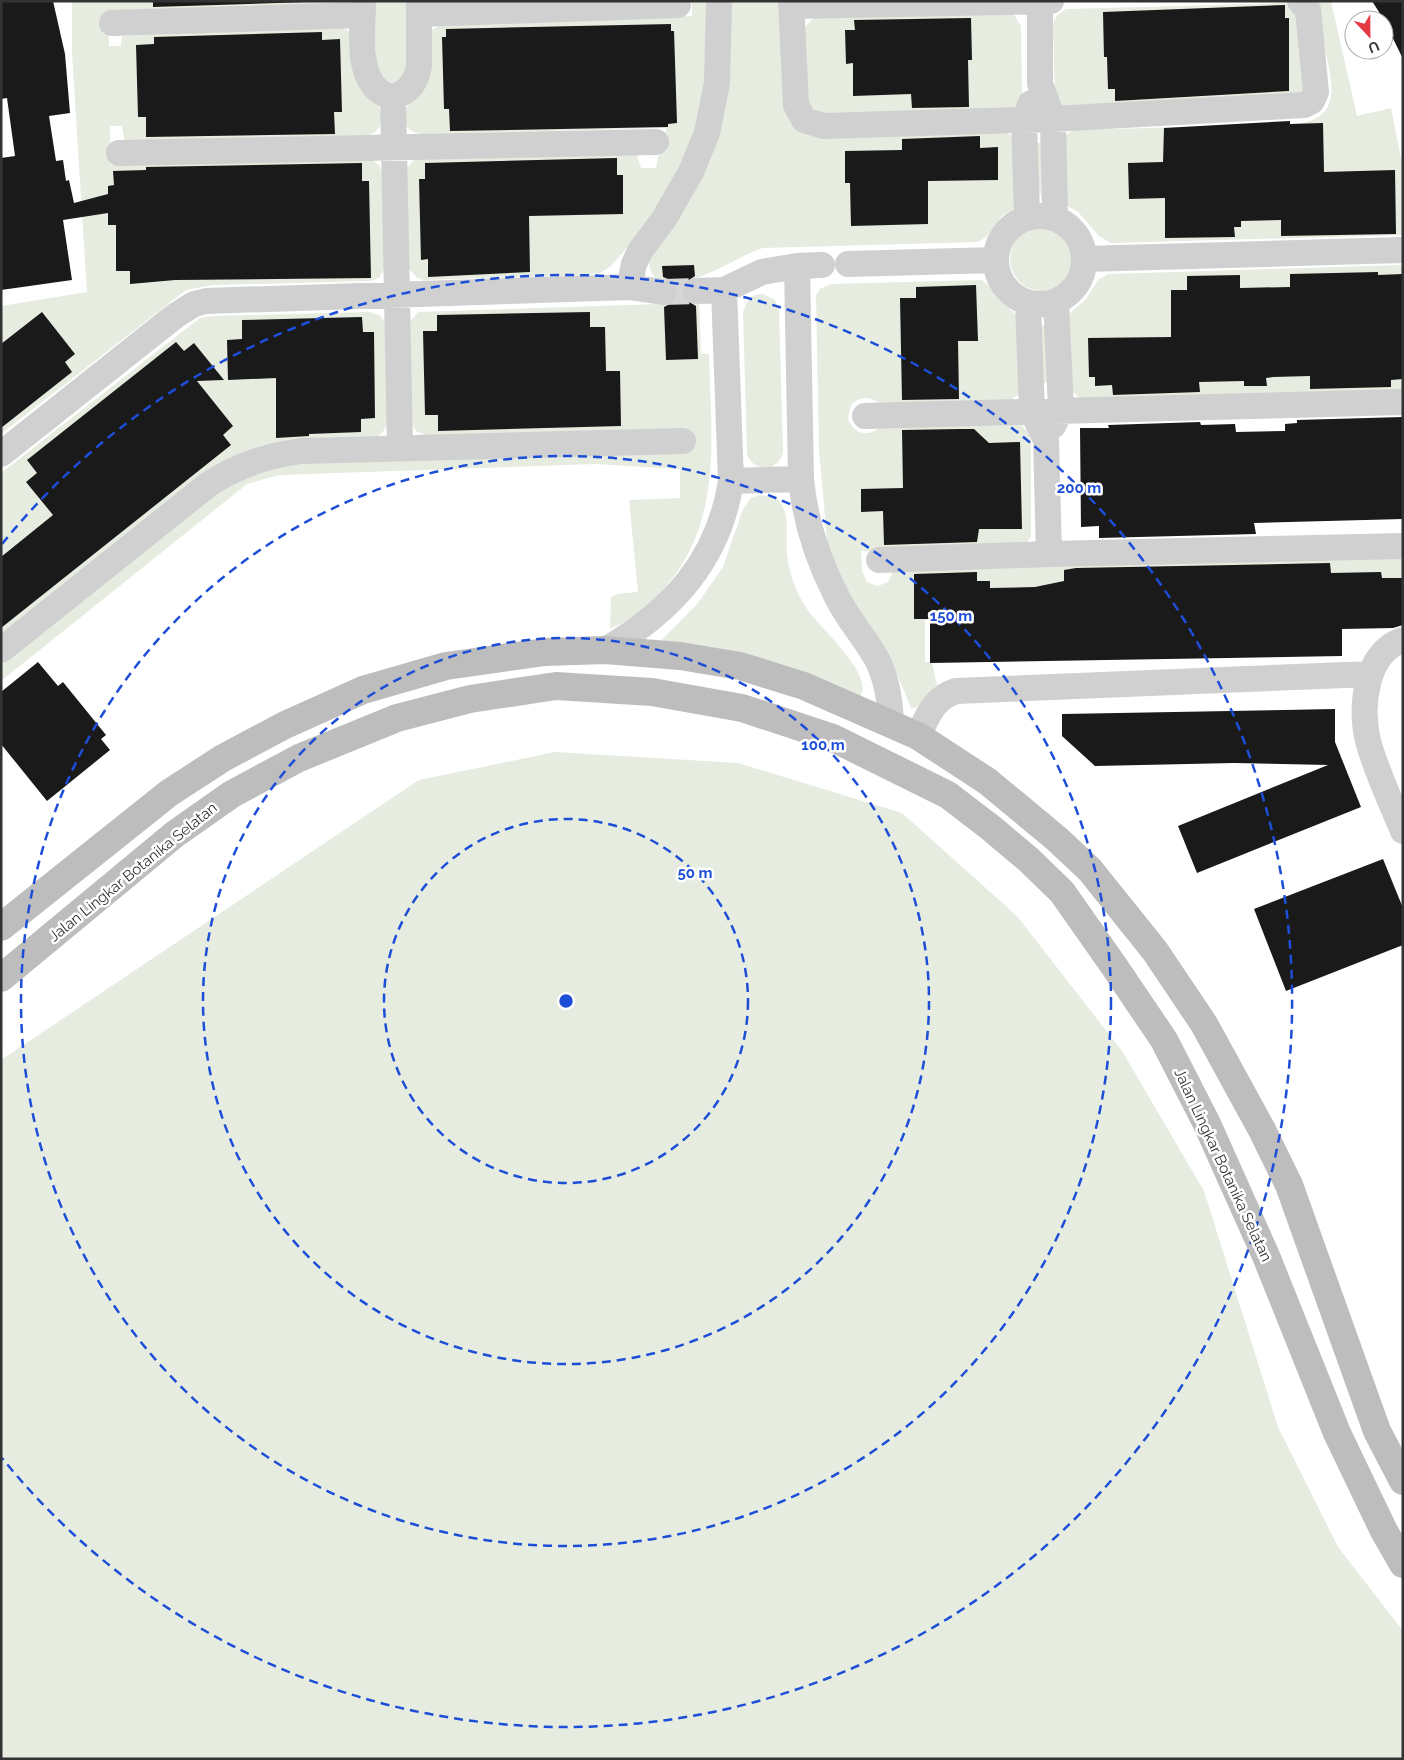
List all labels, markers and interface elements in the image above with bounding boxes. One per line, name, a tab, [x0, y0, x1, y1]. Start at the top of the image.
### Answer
north arrow	[1344, 10, 1394, 60]
text: U	[1366, 38, 1382, 56]
text: 200 m	[1057, 479, 1101, 497]
text: 150 m	[930, 607, 972, 625]
text: 100 m	[801, 736, 845, 754]
street label: Jalan Lingkar Botanika Selatan	[45, 799, 221, 945]
text: 50 m	[677, 864, 713, 882]
centre of rings	[557, 992, 575, 1010]
street label: Jalan Lingkar Botanika Selatan	[1170, 1066, 1276, 1264]

